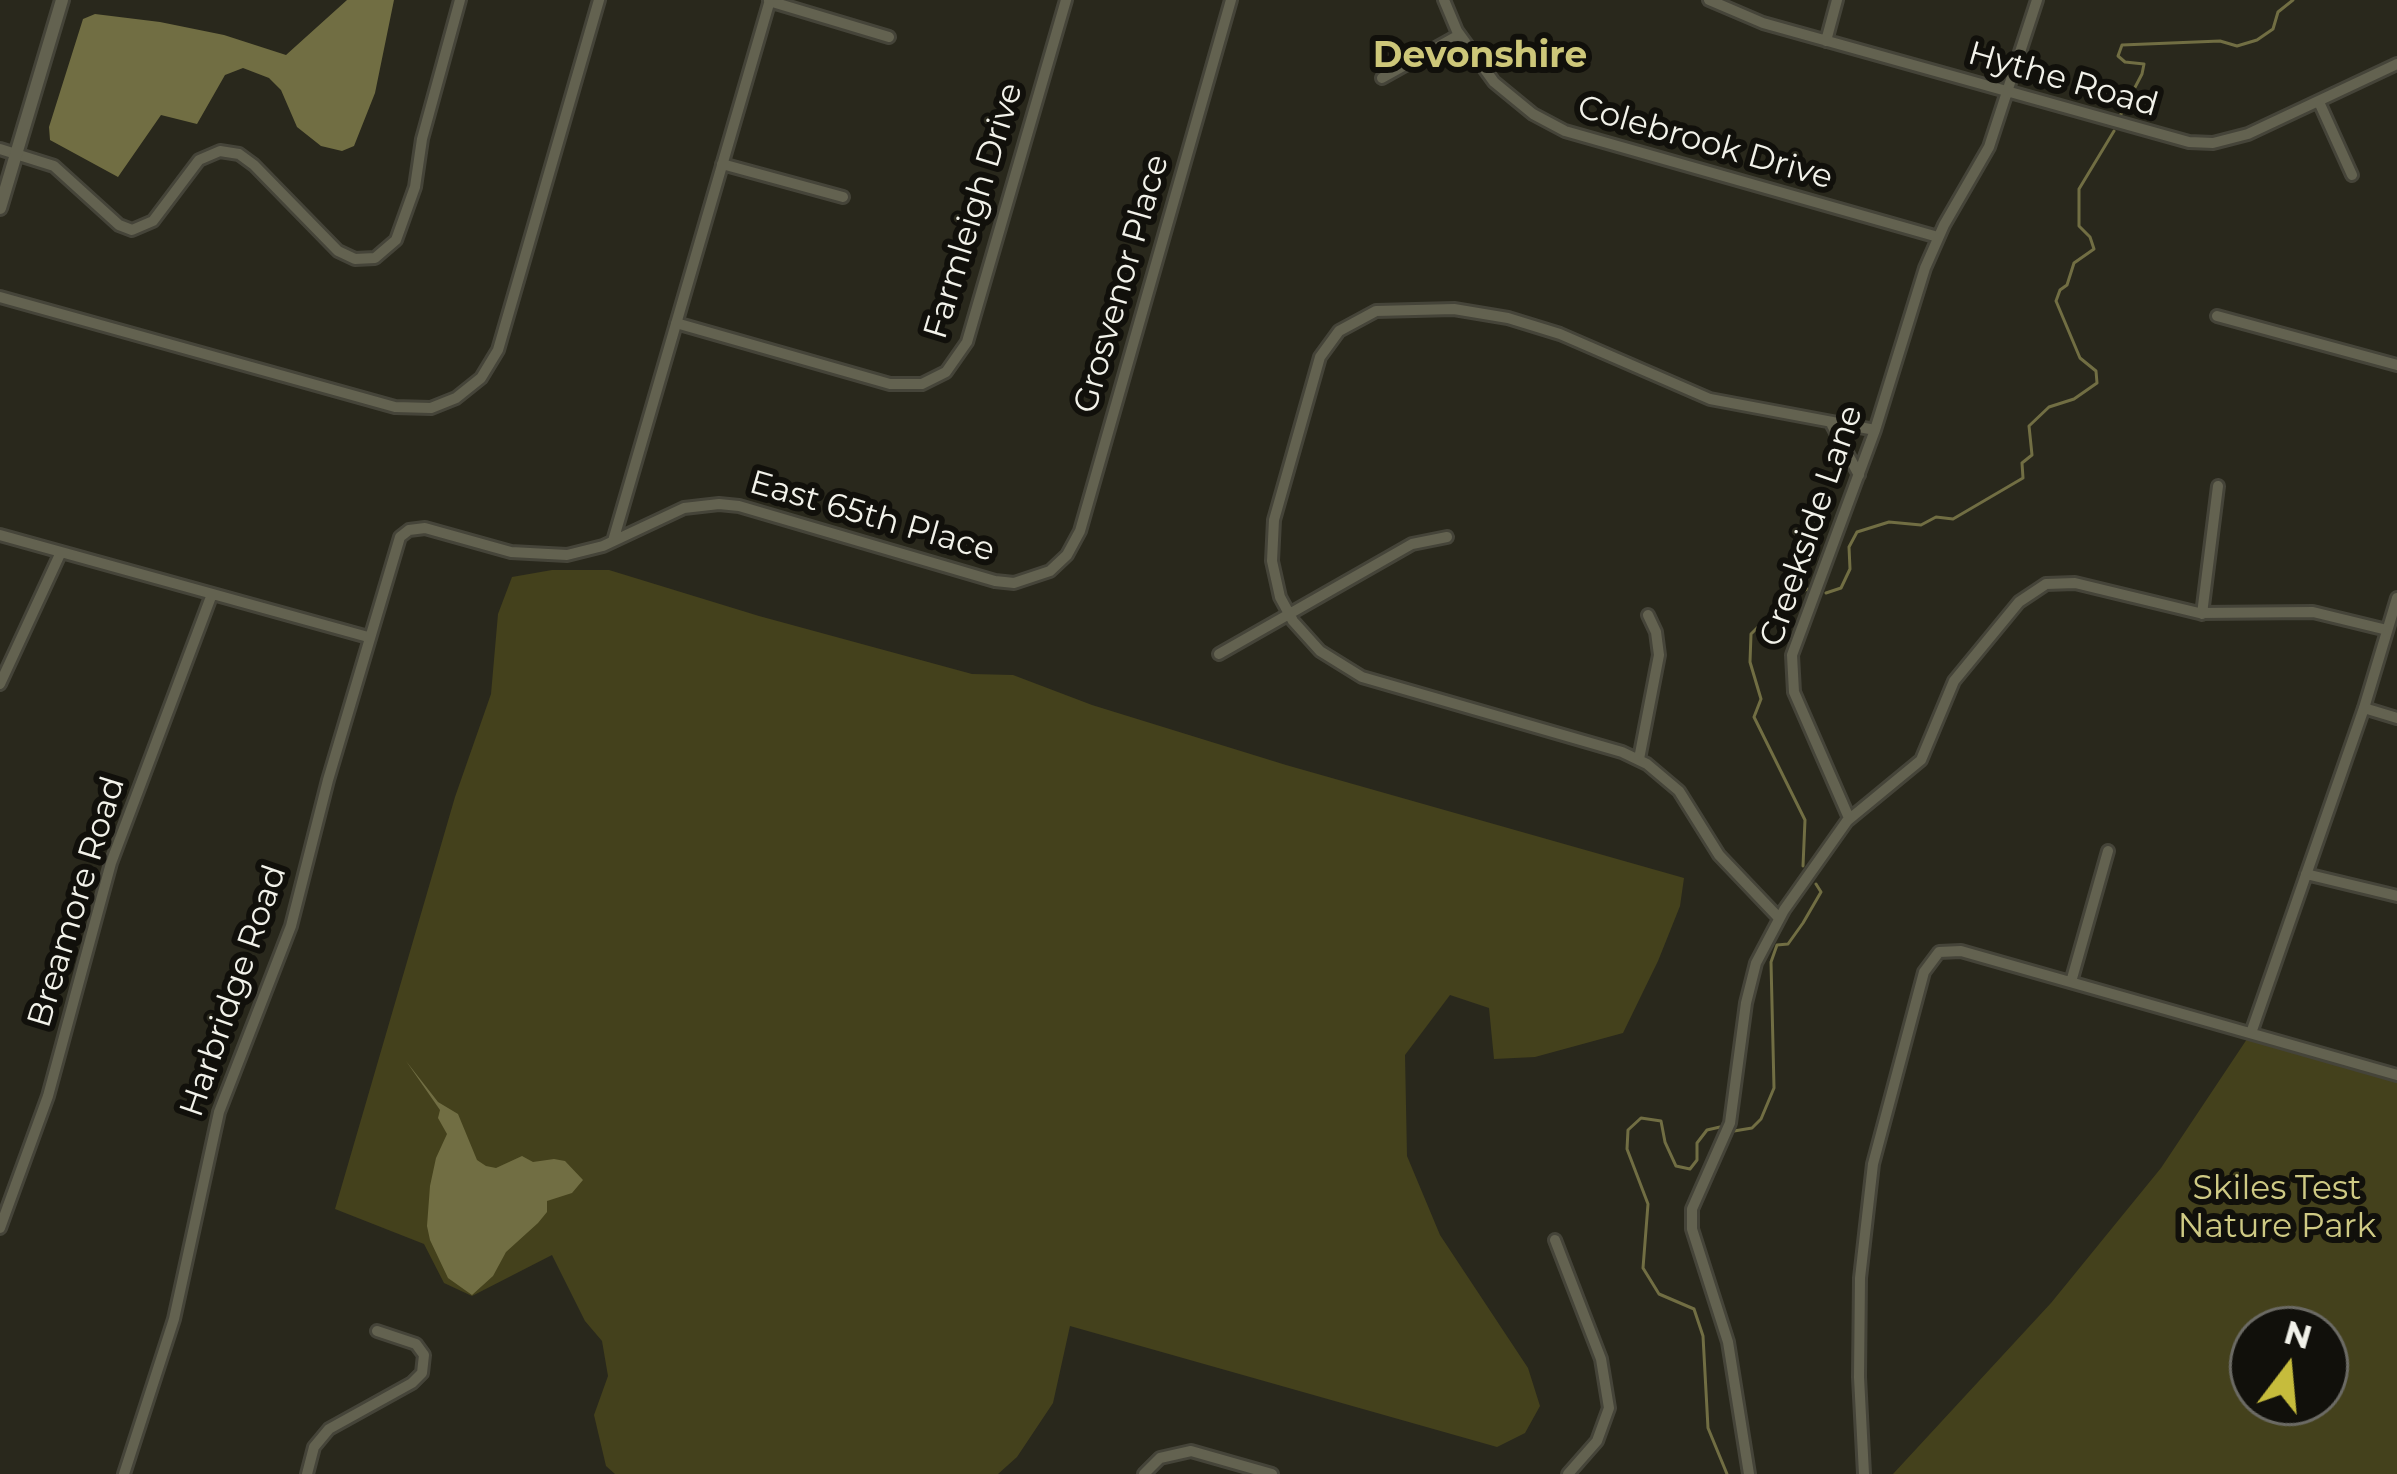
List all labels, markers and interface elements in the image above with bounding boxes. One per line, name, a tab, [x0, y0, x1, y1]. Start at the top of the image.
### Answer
district label: Devonshire	[1373, 34, 1587, 78]
street label: Hythe Road	[1964, 34, 2162, 126]
street label: Farmleigh Drive	[916, 78, 1032, 344]
street label: Colebrook Drive	[1573, 88, 1837, 198]
street label: Grosvenor Place	[1066, 150, 1178, 418]
street label: Creekside Lane	[1752, 400, 1872, 652]
street label: East 65th Place	[745, 463, 999, 571]
street label: Breamore Road	[20, 772, 134, 1032]
street label: Harbridge Road	[172, 860, 296, 1122]
park label: Skiles Test Nature Park	[2178, 1169, 2376, 1247]
north arrow	[2229, 1306, 2349, 1426]
text: N	[2280, 1311, 2316, 1357]

